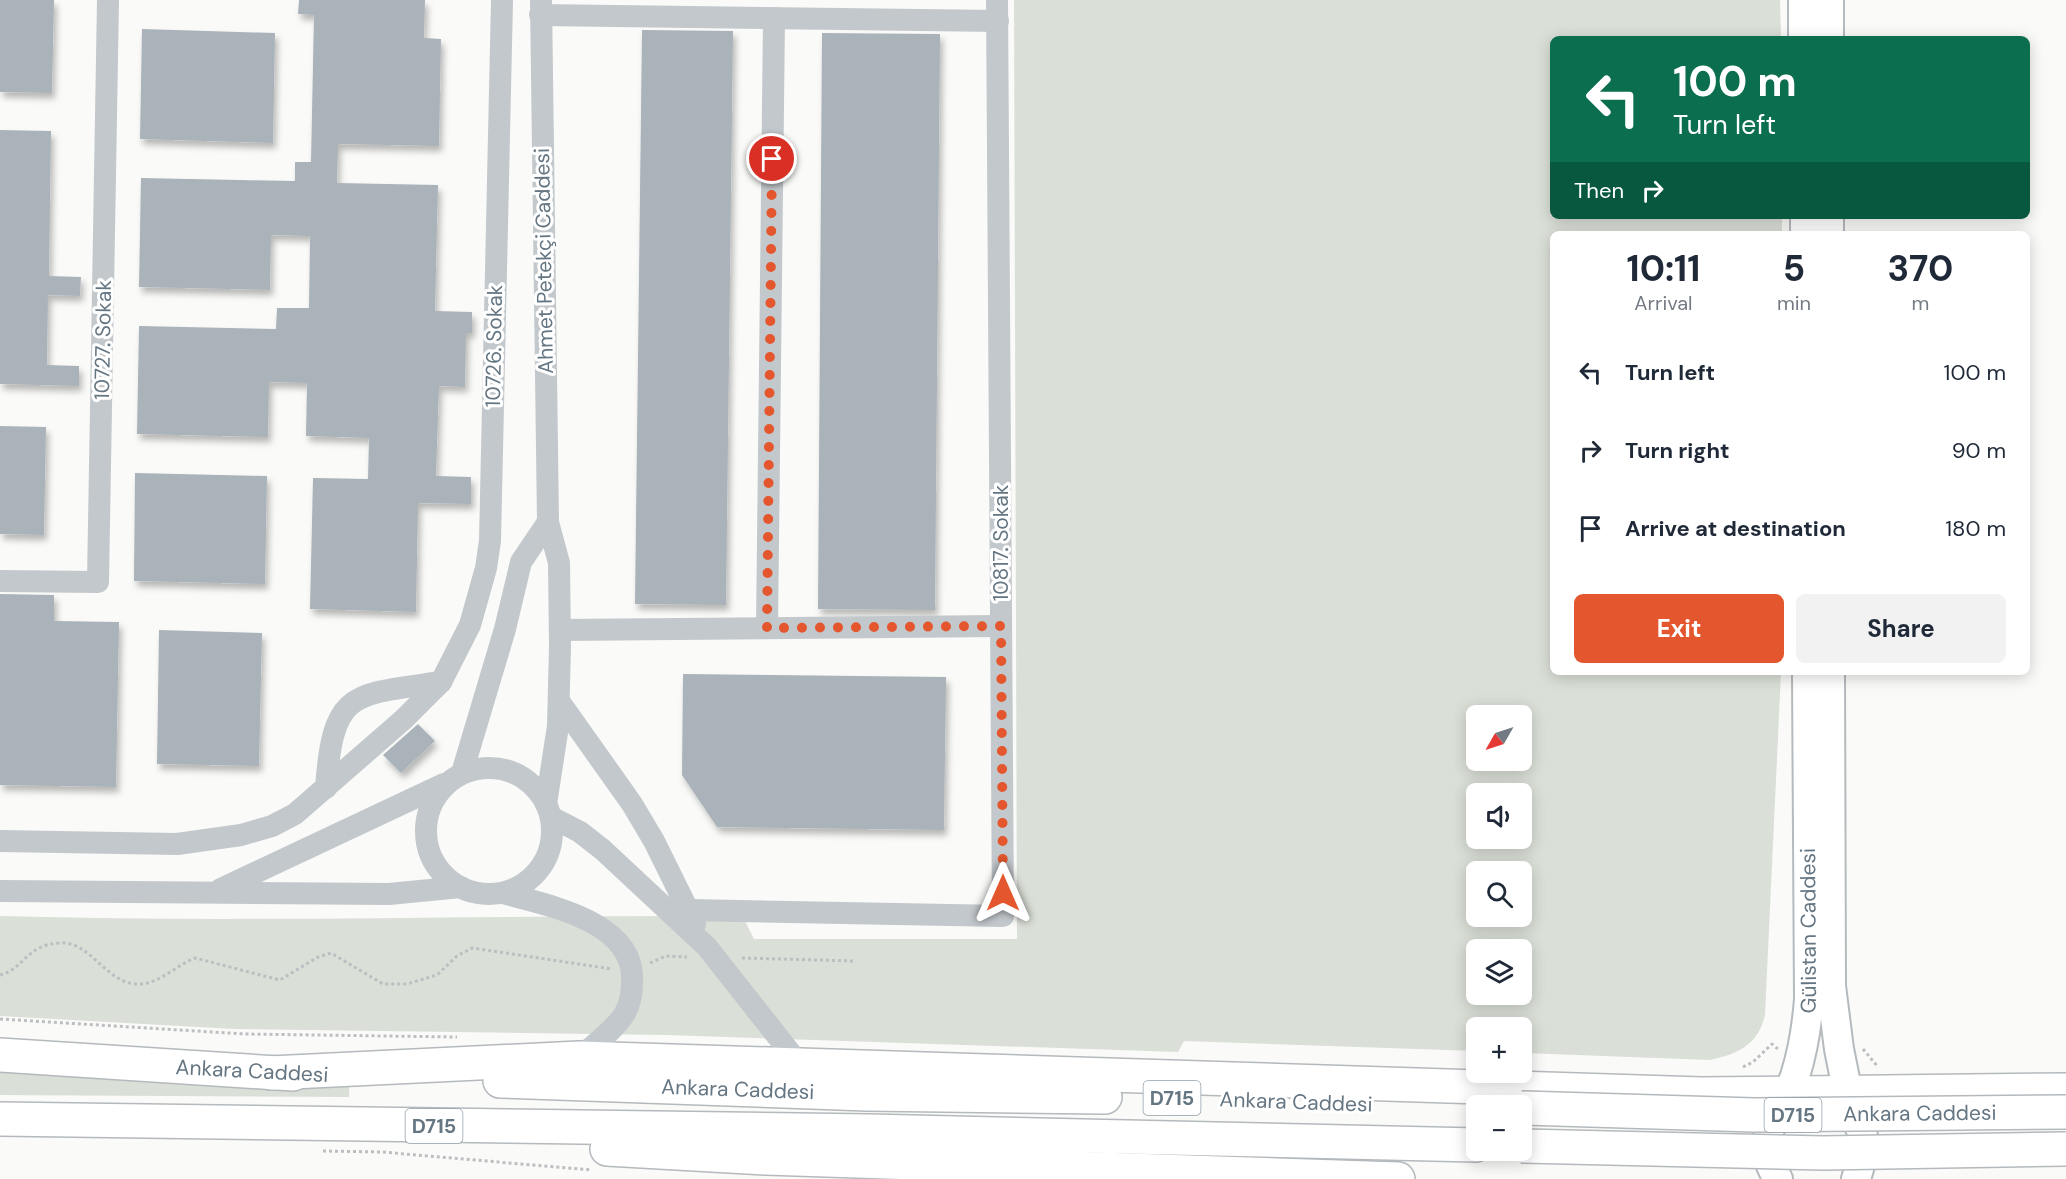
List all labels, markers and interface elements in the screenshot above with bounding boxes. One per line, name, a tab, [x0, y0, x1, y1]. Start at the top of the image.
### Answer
text: 100 m	[1673, 54, 1797, 109]
icon: left	[1574, 60, 1652, 138]
text: Turn left	[1673, 107, 1776, 142]
pin	[746, 133, 797, 184]
icon: arrive	[755, 142, 788, 175]
street label: Ahmet Petekçi Caddesi	[528, 148, 560, 374]
icon: right	[1636, 174, 1669, 207]
text: Then	[1574, 176, 1624, 205]
text: 10:11	[1627, 245, 1700, 292]
text: 5	[1783, 245, 1805, 292]
text: 370	[1888, 245, 1953, 292]
street label: 10727. Sokak	[88, 279, 118, 400]
street label: 10726. Sokak	[479, 284, 509, 408]
text: Arrival	[1634, 290, 1693, 316]
text: min	[1777, 290, 1811, 316]
text: m	[1912, 290, 1929, 316]
icon: left	[1574, 356, 1607, 389]
text: Turn left	[1625, 358, 1715, 387]
text: 100 m	[1944, 358, 2006, 387]
icon: right	[1574, 434, 1607, 467]
text: Turn right	[1625, 436, 1730, 465]
text: 90 m	[1952, 436, 2006, 465]
street label: 10817. Sokak	[987, 484, 1015, 601]
icon: arrive	[1574, 512, 1607, 545]
text: Arrive at destination	[1625, 514, 1846, 543]
text: 180 m	[1945, 514, 2006, 543]
button: Exit	[1574, 594, 1784, 663]
button: Share	[1796, 594, 2006, 663]
north arrow	[1466, 705, 1532, 771]
map controls	[1466, 705, 1532, 1161]
button: sound	[1466, 783, 1532, 849]
street label: Gülistan Caddesi	[1794, 848, 1823, 1015]
position arrow	[971, 861, 1035, 925]
button: search	[1466, 861, 1532, 927]
button: layers	[1466, 939, 1532, 1005]
button: +	[1466, 1017, 1532, 1083]
street label: Ankara Caddesi	[175, 1053, 329, 1089]
street label: Ankara Caddesi	[661, 1073, 815, 1106]
road number: D715	[1144, 1081, 1200, 1115]
street label: Ankara Caddesi	[1219, 1085, 1373, 1119]
button: −	[1466, 1095, 1532, 1161]
road number: D715	[1764, 1098, 1822, 1132]
street label: Ankara Caddesi	[1843, 1099, 1997, 1128]
road number: D715	[406, 1109, 462, 1143]

